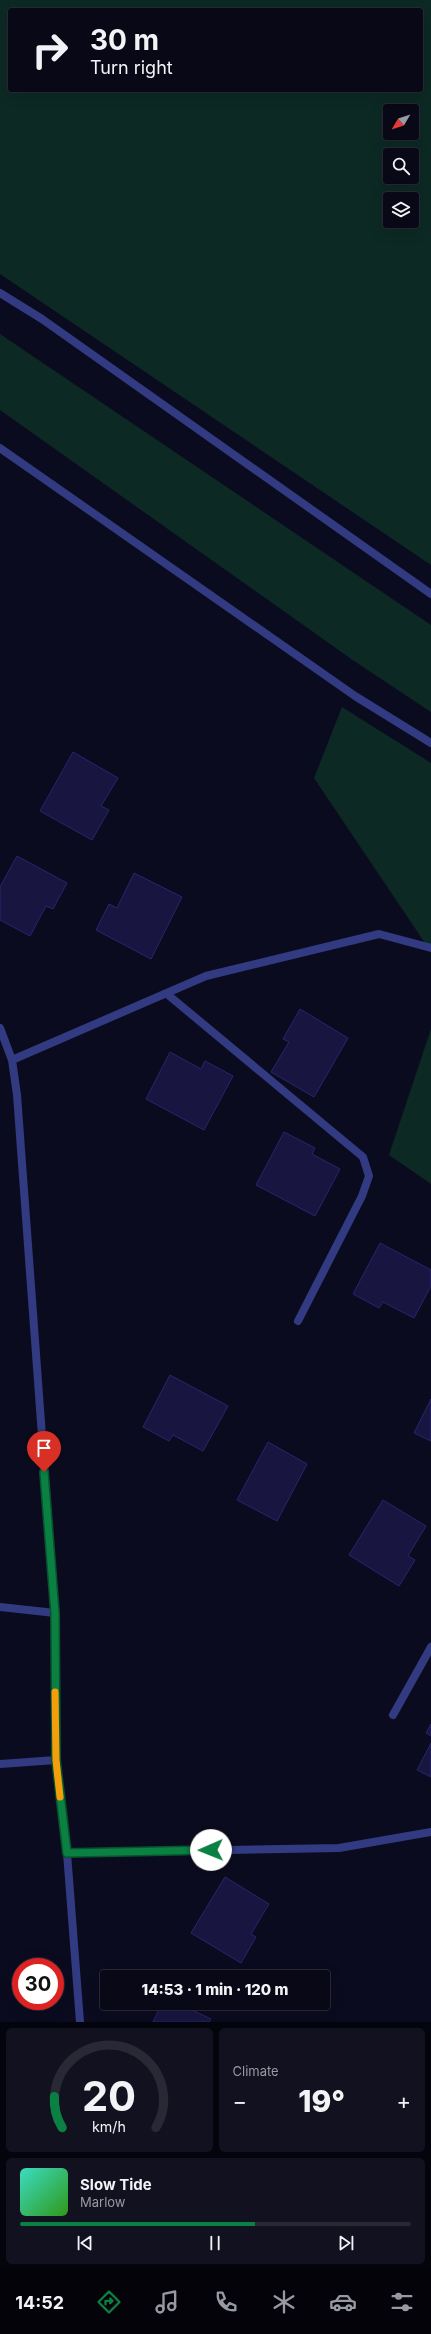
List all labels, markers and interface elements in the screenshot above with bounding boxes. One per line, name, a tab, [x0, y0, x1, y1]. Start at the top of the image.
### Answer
text: 30 m	[90, 23, 159, 57]
icon: right	[24, 24, 76, 76]
text: Turn right	[90, 57, 173, 78]
north arrow	[383, 104, 419, 140]
map controls	[383, 104, 419, 228]
button: search	[383, 148, 419, 184]
button: layers	[383, 192, 419, 228]
pin	[27, 1431, 61, 1472]
icon: arrive	[33, 1437, 55, 1459]
position arrow	[190, 1829, 232, 1871]
speed limit sign: 30	[12, 1958, 64, 2010]
text: 14:53 · 1 min · 120 m	[142, 1980, 288, 1999]
text: Climate	[233, 2063, 279, 2079]
text: 20	[82, 2071, 136, 2121]
text: 19°	[298, 2083, 345, 2119]
text: −	[233, 2088, 247, 2114]
text: +	[396, 2088, 411, 2114]
text: km/h	[92, 2118, 126, 2135]
text: Slow Tide	[80, 2175, 152, 2194]
text: Marlow	[80, 2194, 126, 2210]
icon: previous	[74, 2232, 96, 2254]
icon: pause	[204, 2232, 226, 2254]
icon: next	[335, 2232, 357, 2254]
icon: directions	[95, 2288, 123, 2316]
icon: music	[153, 2288, 181, 2316]
icon: phone	[212, 2288, 240, 2316]
icon: climate	[270, 2288, 298, 2316]
icon: car	[329, 2288, 357, 2316]
icon: filters	[388, 2288, 416, 2316]
text: 14:52	[15, 2292, 64, 2313]

